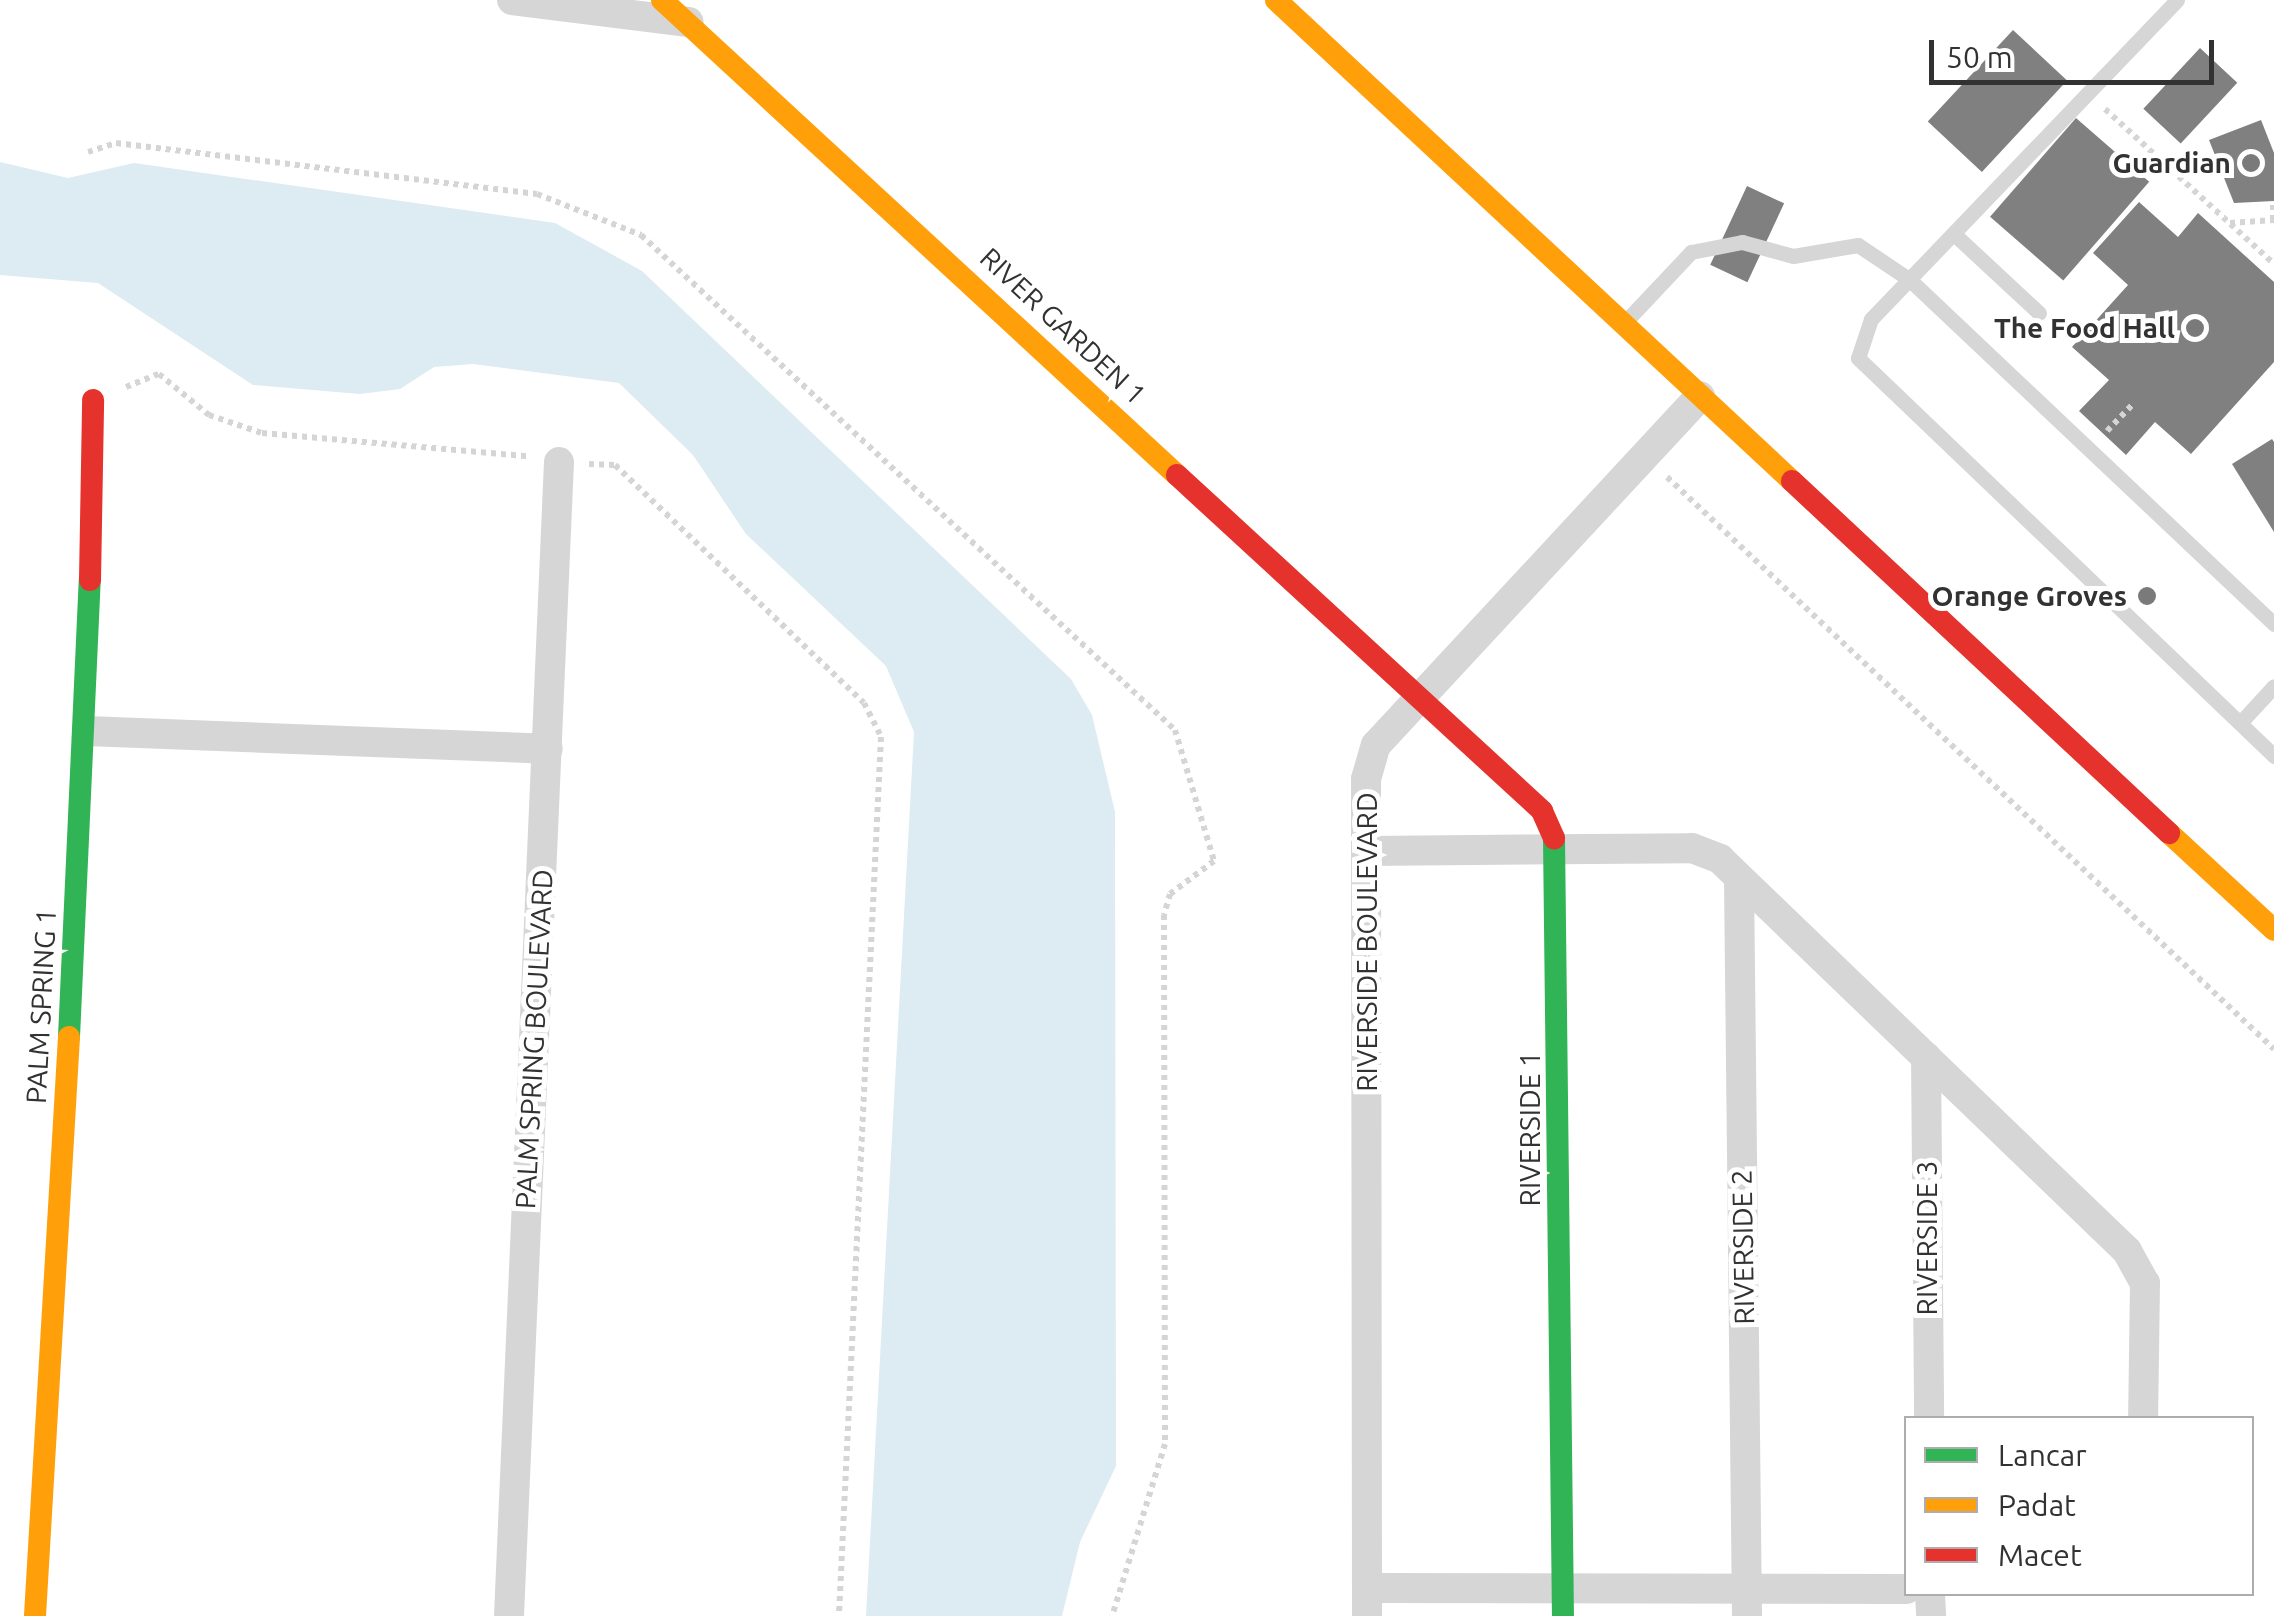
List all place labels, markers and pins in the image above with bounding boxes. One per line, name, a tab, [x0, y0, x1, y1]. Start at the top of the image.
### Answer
place label: Guardian	[2113, 146, 2231, 180]
marker: Guardian	[2240, 152, 2262, 174]
place label: The Food Hall	[1994, 311, 2175, 345]
marker: The Food Hall	[2184, 317, 2206, 339]
place label: Orange Groves	[1932, 579, 2127, 613]
marker: Orange Groves	[2136, 585, 2158, 607]

